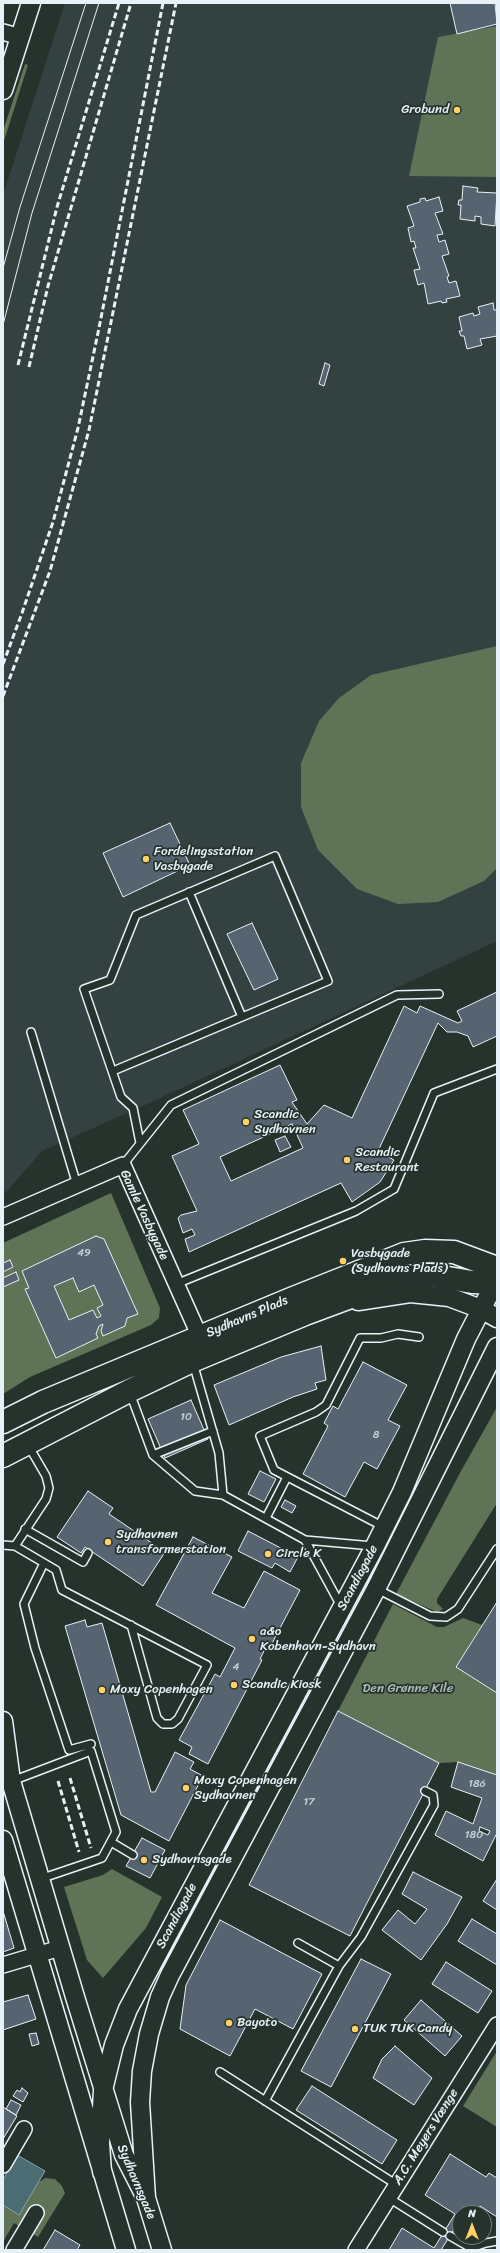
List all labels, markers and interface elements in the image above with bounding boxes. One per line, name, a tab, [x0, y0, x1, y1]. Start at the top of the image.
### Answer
place label: Grobund	[401, 102, 449, 118]
marker: Grobund	[452, 105, 462, 115]
place label: Fordelingsstation Vasbygade	[154, 844, 253, 875]
marker: Fordelingsstation Vasbygade	[141, 854, 151, 864]
place label: Scandic Sydhavnen	[254, 1107, 316, 1138]
marker: Scandic Sydhavnen	[241, 1117, 251, 1127]
place label: Scandic Restaurant	[355, 1145, 419, 1176]
marker: Scandic Restaurant	[342, 1155, 352, 1165]
street label: Gamle Vasbygade	[116, 1168, 172, 1262]
house number: 49	[77, 1246, 91, 1260]
place label: Vasbygade (Sydhavns Plads)	[351, 1246, 447, 1277]
marker: Vasbygade (Sydhavns Plads)	[338, 1256, 348, 1266]
street label: Sydhavns Plads	[204, 1293, 290, 1341]
house number: 10	[180, 1410, 192, 1424]
house number: 8	[373, 1428, 379, 1442]
place label: Sydhavnen transformerstation	[116, 1527, 226, 1558]
marker: Sydhavnen transformerstation	[103, 1537, 113, 1547]
street label: Scandiagade	[334, 1543, 382, 1613]
place label: Circle K	[276, 1546, 321, 1562]
marker: Circle K	[263, 1549, 273, 1559]
place label: a&o Kobenhavn-Sydhavn	[260, 1624, 376, 1655]
marker: a&o Kobenhavn-Sydhavn	[247, 1634, 257, 1644]
house number: 4	[233, 1660, 239, 1674]
place label: Scandic Kiosk	[242, 1677, 321, 1693]
marker: Scandic Kiosk	[229, 1680, 239, 1690]
park label: Den Grønne Kile	[363, 1681, 453, 1697]
place label: Moxy Copenhagen	[110, 1682, 213, 1698]
marker: Moxy Copenhagen	[97, 1685, 107, 1695]
place label: Moxy Copenhagen Sydhavnen	[194, 1773, 297, 1804]
house number: 186	[468, 1777, 486, 1791]
marker: Moxy Copenhagen Sydhavnen	[181, 1783, 191, 1793]
house number: 17	[304, 1795, 314, 1809]
house number: 180	[465, 1828, 483, 1842]
place label: Sydhavnsgade	[152, 1852, 232, 1868]
marker: Sydhavnsgade	[139, 1855, 149, 1865]
street label: Scandiagade	[153, 1881, 201, 1951]
place label: Bayoto	[237, 2015, 277, 2031]
marker: Bayoto	[224, 2018, 234, 2028]
place label: TUK TUK Candy	[363, 2021, 452, 2037]
marker: TUK TUK Candy	[350, 2024, 360, 2034]
street label: A.C. Meyers Vænge	[390, 2086, 462, 2188]
street label: Sydhavnsgade	[113, 2142, 159, 2222]
text: N	[468, 2204, 476, 2223]
north arrow	[452, 2205, 492, 2245]

